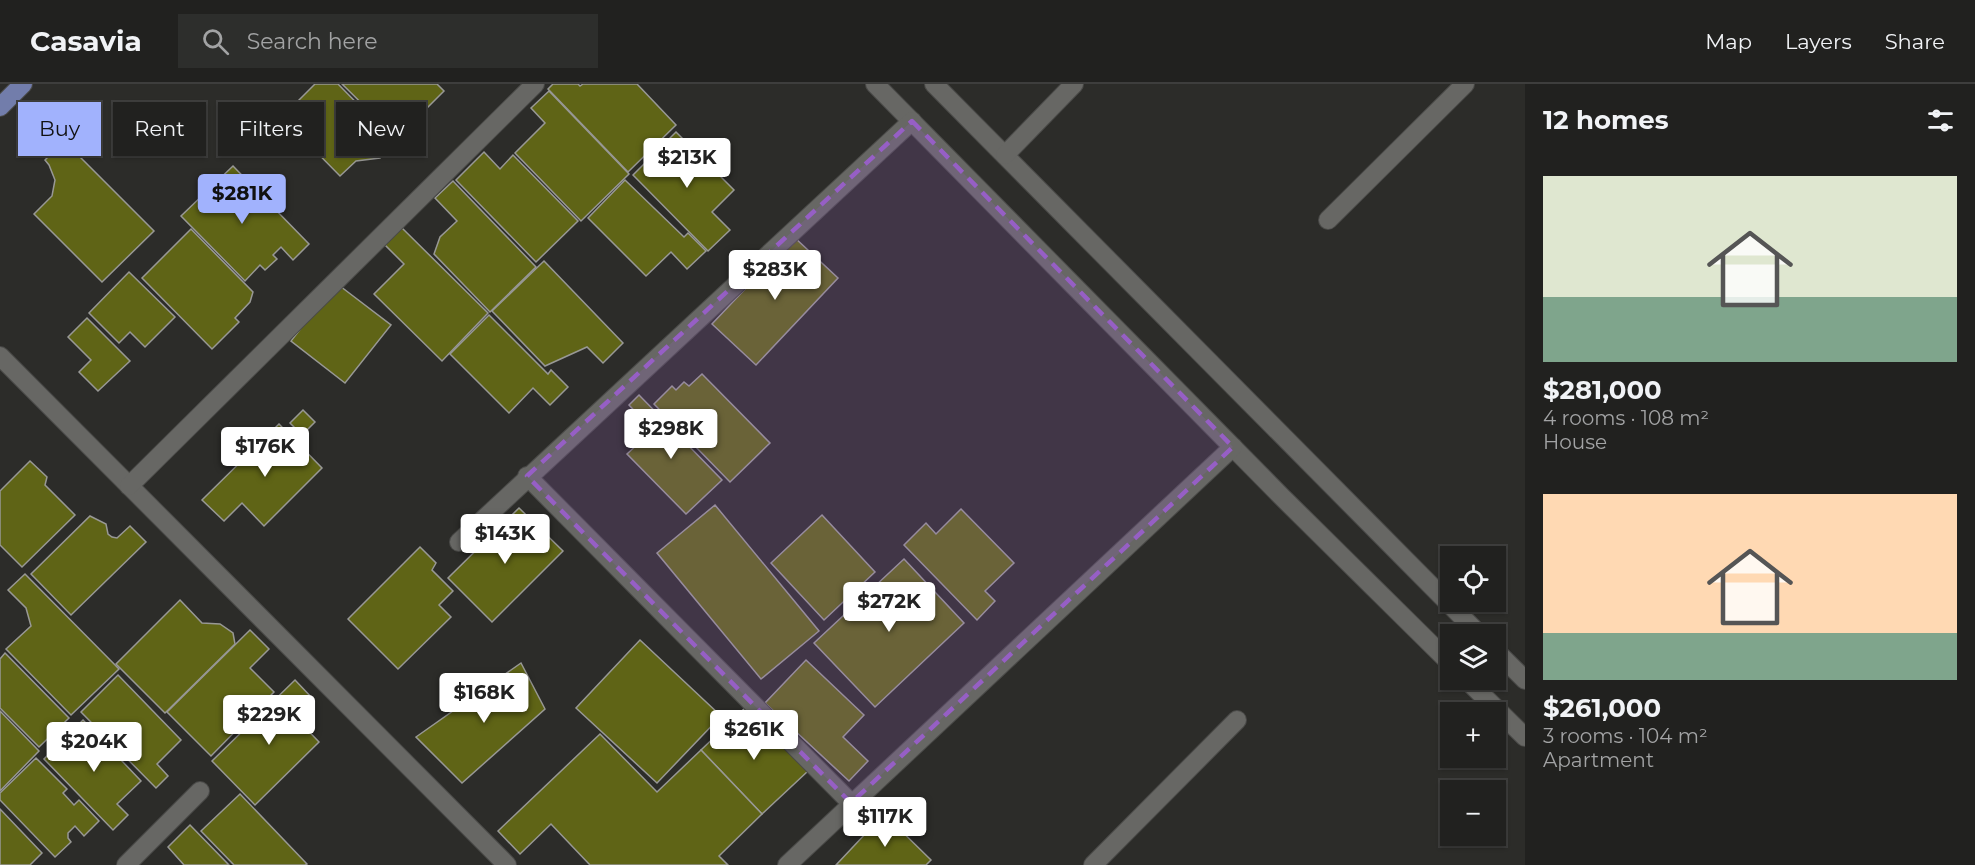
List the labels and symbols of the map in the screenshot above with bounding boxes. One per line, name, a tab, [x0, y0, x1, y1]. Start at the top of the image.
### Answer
pin: $213K	[645, 138, 729, 189]
pin: $281K	[200, 174, 284, 225]
pin: $283K	[733, 250, 817, 301]
pin: $298K	[629, 409, 713, 460]
pin: $176K	[223, 427, 307, 478]
pin: $143K	[463, 514, 547, 565]
pin: $272K	[847, 582, 931, 633]
pin: $168K	[442, 673, 526, 724]
pin: $229K	[227, 695, 311, 746]
pin: $261K	[712, 710, 796, 761]
pin: $204K	[52, 722, 136, 773]
pin: $117K	[843, 797, 927, 848]

